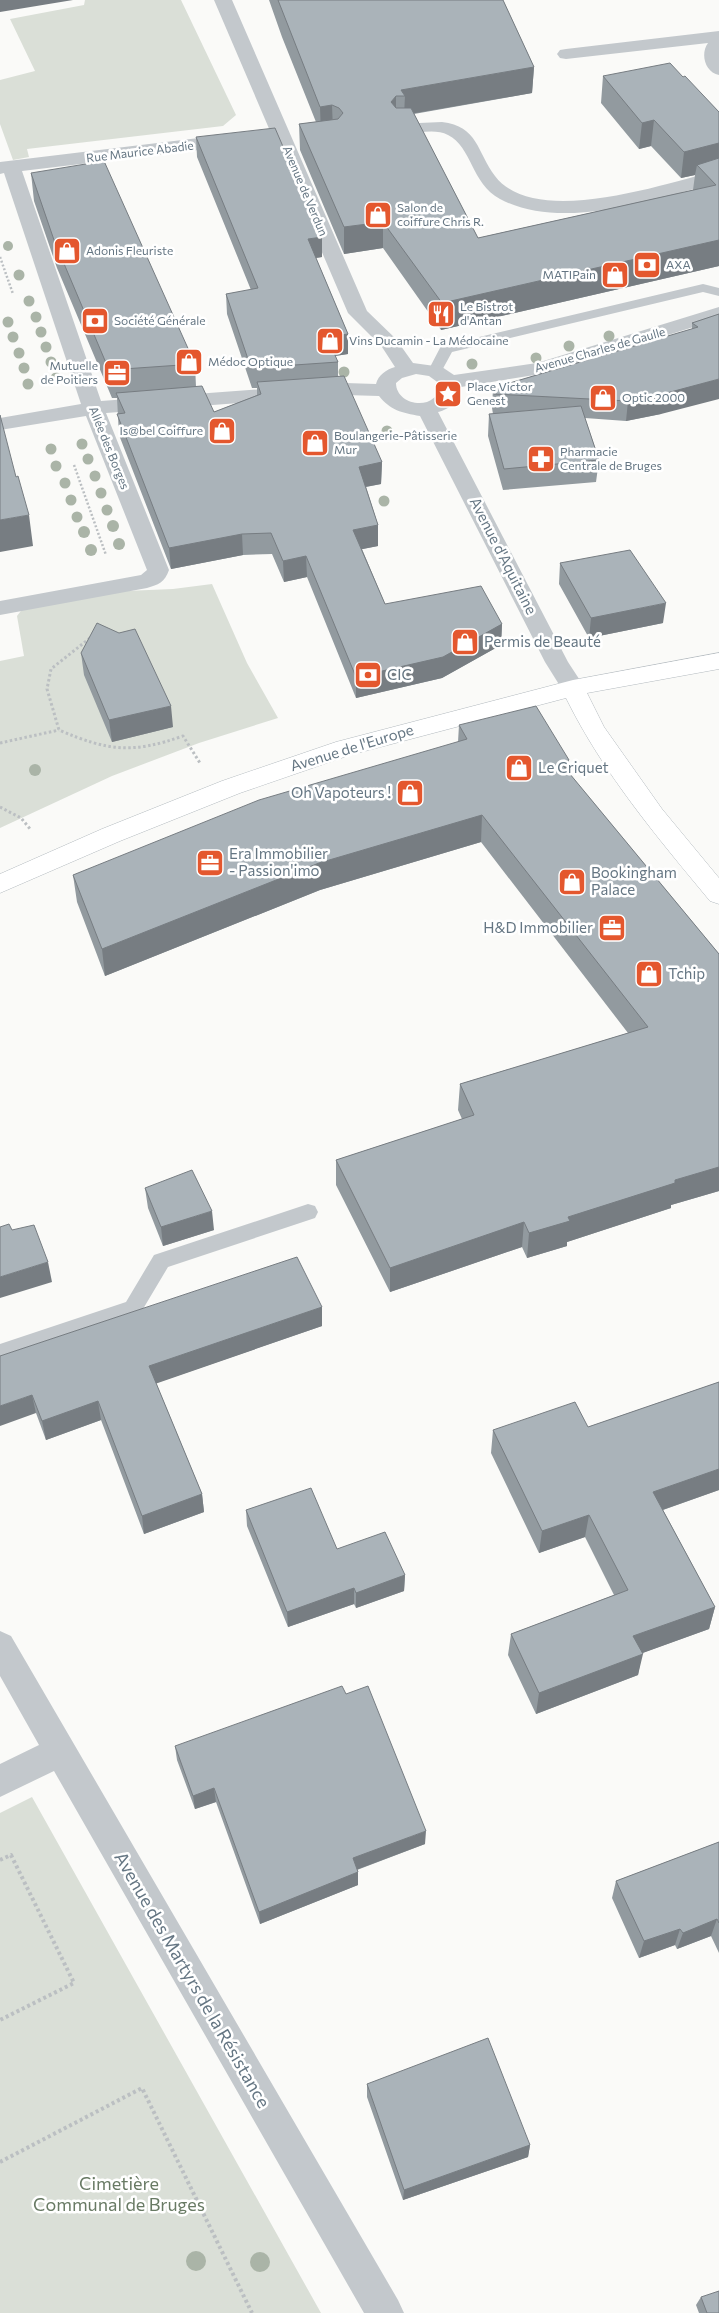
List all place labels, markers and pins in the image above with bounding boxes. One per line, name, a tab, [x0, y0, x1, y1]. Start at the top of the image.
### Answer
shop icon: Salon de coiffure Chris R.	[363, 200, 393, 230]
place label: Salon de coiffure Chris R.	[397, 200, 484, 228]
shop icon: Adonis Fleuriste	[52, 236, 82, 266]
place label: Adonis Fleuriste	[86, 243, 173, 257]
bank icon: AXA	[632, 250, 662, 280]
place label: AXA	[666, 257, 691, 271]
shop icon: MATIPain	[600, 260, 630, 290]
place label: MATIPain	[542, 267, 596, 281]
restaurant icon: Le Bistrot d'Antan	[426, 299, 456, 329]
place label: Le Bistrot d'Antan	[460, 299, 513, 327]
bank icon: Société Générale	[80, 306, 110, 336]
place label: Société Générale	[114, 313, 206, 327]
shop icon: Vins Ducamin - La Médocaine	[315, 326, 345, 356]
place label: Vins Ducamin - La Médocaine	[349, 333, 509, 347]
shop icon: Médoc Optique	[174, 347, 204, 377]
place label: Médoc Optique	[208, 354, 293, 368]
place label: Mutuelle de Poitiers	[40, 358, 98, 386]
office icon: Mutuelle de Poitiers	[102, 358, 132, 388]
place icon: Place Victor Genest	[433, 379, 463, 409]
place label: Place Victor Genest	[467, 379, 533, 407]
shop icon: Optic 2000	[588, 383, 618, 413]
place label: Optic 2000	[622, 390, 685, 404]
shop icon: Is@bel Coiffure	[207, 416, 237, 446]
place label: Is@bel Coiffure	[120, 423, 203, 437]
shop icon: Boulangerie-Pâtisserie Mur	[300, 428, 330, 458]
place label: Boulangerie-Pâtisserie Mur	[334, 428, 457, 456]
pharmacy icon: Pharmacie Centrale de Bruges	[526, 444, 556, 474]
place label: Pharmacie Centrale de Bruges	[560, 444, 662, 472]
shop icon: Permis de Beauté	[450, 627, 480, 657]
place label: Permis de Beauté	[484, 632, 601, 650]
bank icon: CIC	[353, 660, 383, 690]
place label: CIC	[387, 665, 412, 683]
shop icon: Le Criquet	[504, 753, 534, 783]
place label: Le Criquet	[538, 758, 609, 776]
shop icon: Oh Vapoteurs !	[395, 778, 425, 808]
place label: Oh Vapoteurs !	[291, 783, 391, 801]
place label: Era Immobilier - Passion'imo	[229, 844, 328, 879]
office icon: Era Immobilier - Passion'imo	[195, 848, 225, 878]
place label: Bookingham Palace	[591, 863, 677, 898]
shop icon: Bookingham Palace	[557, 867, 587, 897]
office icon: H&D Immobilier	[597, 913, 627, 943]
place label: H&D Immobilier	[483, 918, 593, 936]
shop icon: Tchip	[634, 959, 664, 989]
place label: Tchip	[668, 964, 705, 982]

